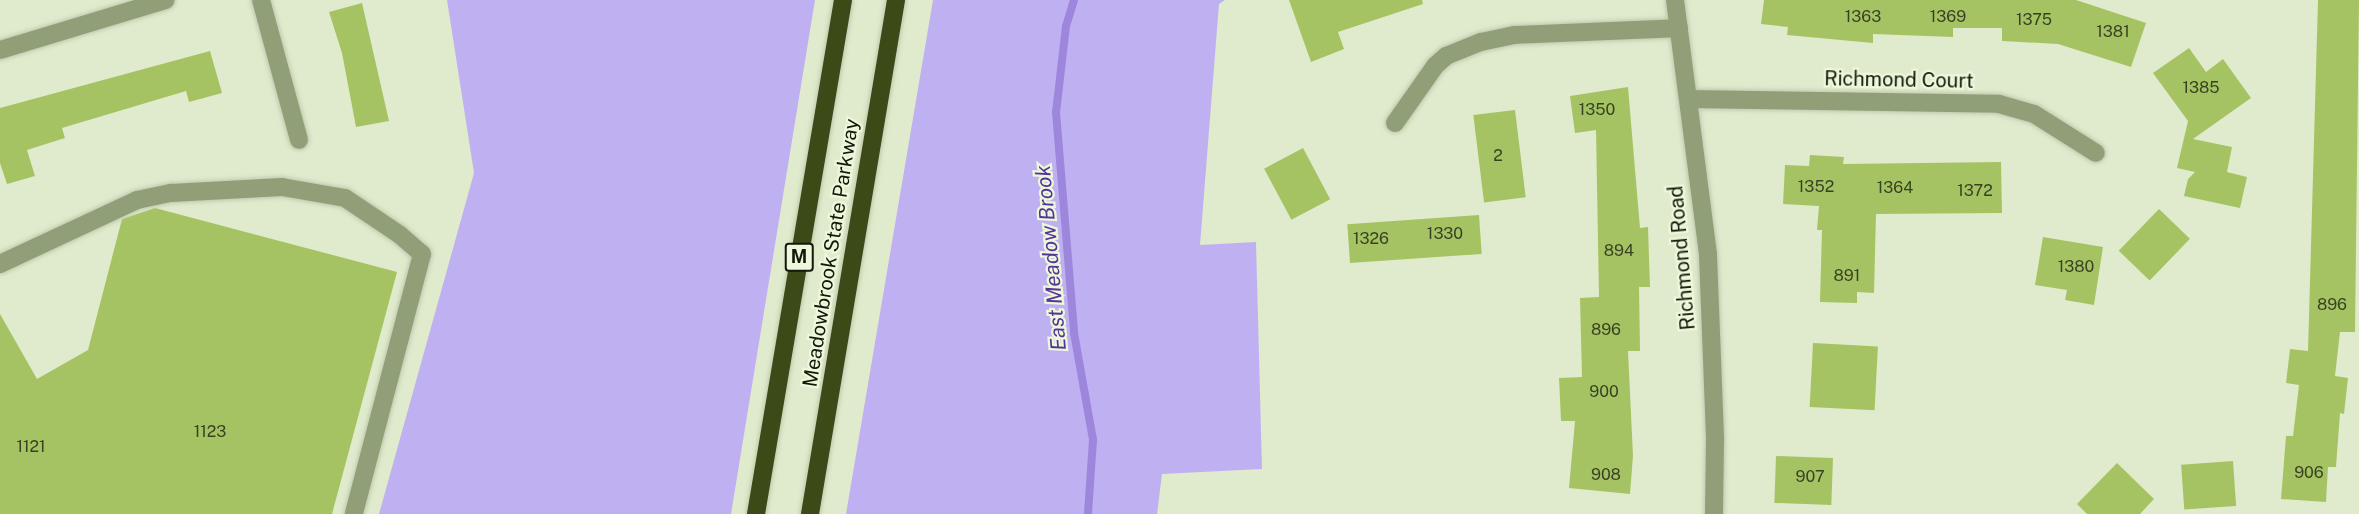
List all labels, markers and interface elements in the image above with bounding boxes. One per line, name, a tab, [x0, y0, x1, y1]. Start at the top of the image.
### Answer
house number: 1363	[1845, 7, 1881, 27]
house number: 1369	[1930, 7, 1966, 27]
house number: 1375	[2016, 10, 2052, 30]
house number: 1381	[2096, 22, 2130, 42]
street label: Richmond Court	[1824, 67, 1974, 93]
house number: 1385	[2182, 78, 2220, 98]
house number: 1350	[1579, 100, 1615, 120]
street label: Meadowbrook State Parkway	[798, 117, 864, 389]
house number: 2	[1493, 146, 1503, 166]
water label: East Meadow Brook	[1030, 164, 1072, 352]
house number: 1352	[1798, 177, 1834, 197]
house number: 1364	[1877, 178, 1913, 198]
house number: 1372	[1957, 181, 1993, 201]
street label: Richmond Road	[1664, 185, 1700, 331]
house number: 1330	[1427, 224, 1463, 244]
house number: 1326	[1353, 229, 1389, 249]
house number: 894	[1604, 241, 1634, 261]
road number: M	[784, 242, 814, 272]
house number: 1380	[2058, 257, 2094, 277]
house number: 891	[1834, 266, 1860, 286]
house number: 896	[2317, 295, 2347, 315]
house number: 896	[1591, 320, 1621, 340]
house number: 900	[1589, 382, 1619, 402]
house number: 1123	[194, 422, 226, 442]
house number: 1121	[16, 437, 46, 457]
house number: 906	[2294, 463, 2324, 483]
house number: 908	[1591, 465, 1621, 485]
house number: 907	[1796, 467, 1824, 487]

